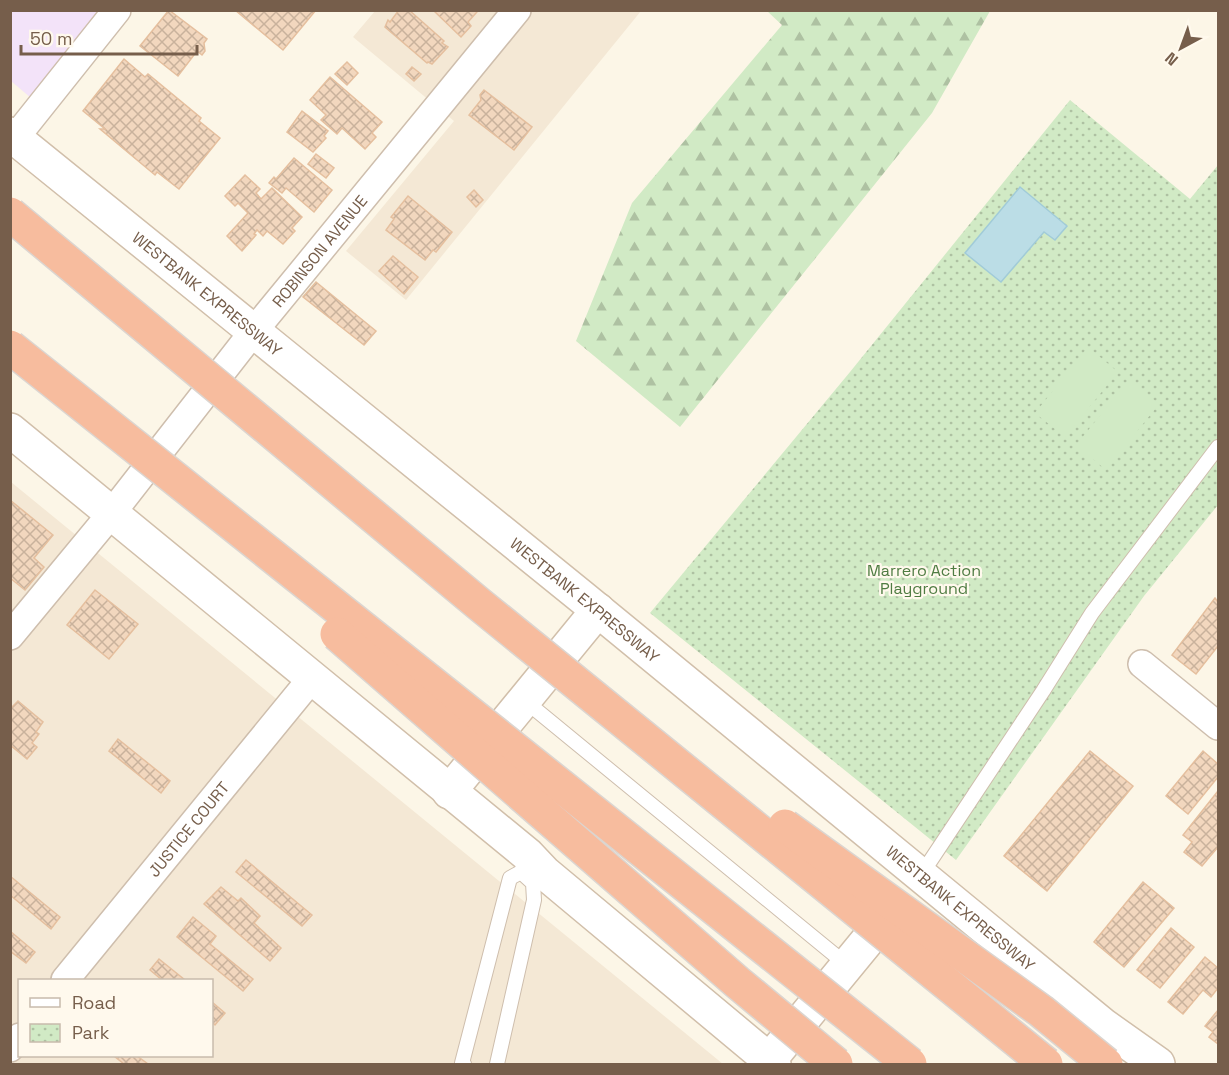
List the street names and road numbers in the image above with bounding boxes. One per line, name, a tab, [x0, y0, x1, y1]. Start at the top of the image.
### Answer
street label: ROBINSON AVENUE	[267, 191, 372, 311]
street label: WESTBANK EXPRESSWAY	[128, 227, 287, 361]
street label: WESTBANK EXPRESSWAY	[506, 533, 664, 667]
street label: JUSTICE COURT	[143, 777, 234, 881]
street label: WESTBANK EXPRESSWAY	[882, 841, 1040, 976]

